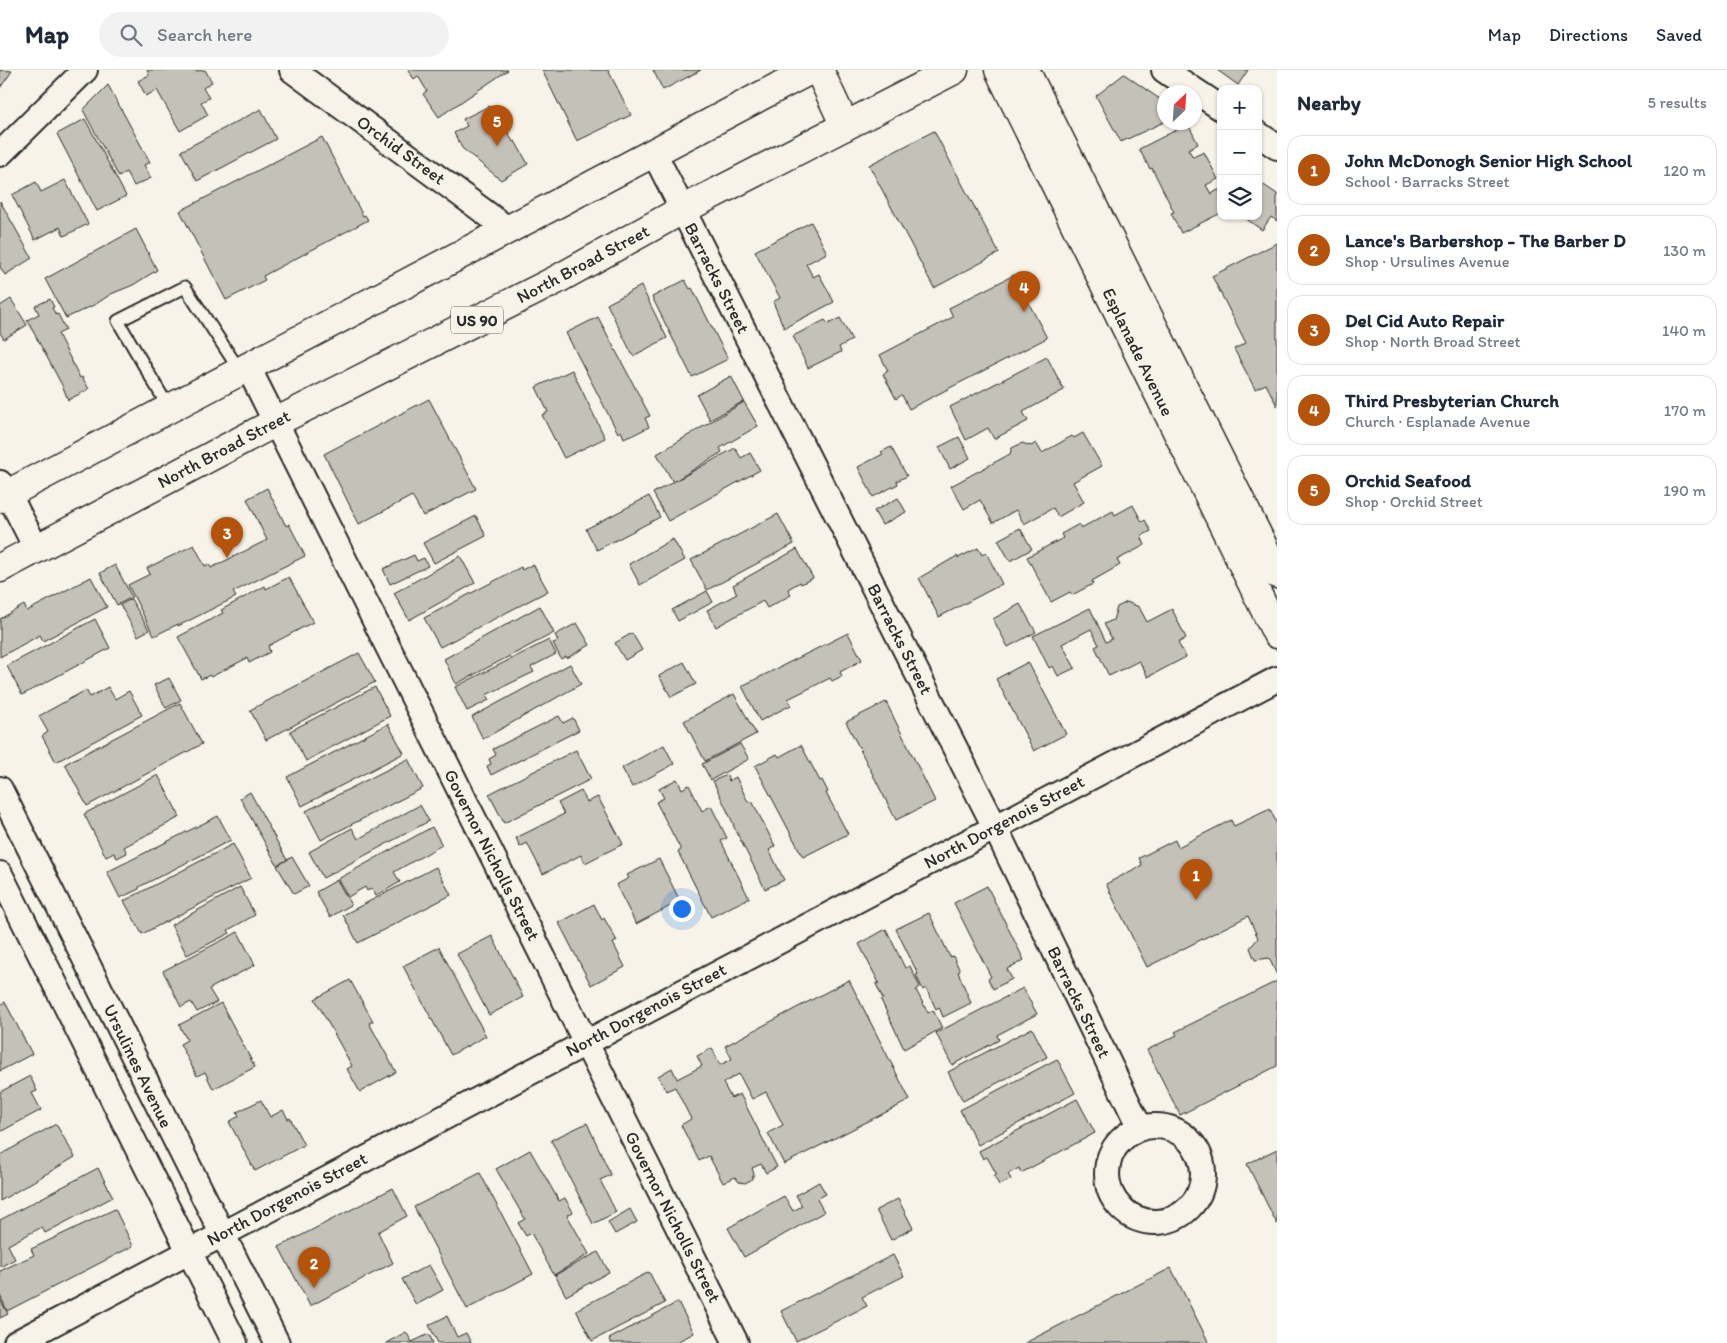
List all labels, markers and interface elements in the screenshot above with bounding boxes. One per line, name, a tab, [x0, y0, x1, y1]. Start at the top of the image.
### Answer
search box	[99, 12, 449, 57]
text: Map	[25, 20, 69, 49]
icon: search	[117, 21, 145, 49]
text: Search here	[157, 23, 252, 46]
text: Map	[1488, 24, 1521, 46]
text: Directions	[1549, 24, 1628, 46]
text: Saved	[1656, 24, 1702, 46]
north arrow	[1157, 85, 1202, 130]
map controls	[1217, 85, 1262, 220]
button: +	[1217, 85, 1262, 130]
text: Nearby	[1297, 90, 1361, 115]
text: 5 results	[1647, 93, 1707, 112]
pin: 5	[481, 105, 513, 146]
street label: Orchid Street	[352, 110, 450, 190]
button: −	[1217, 130, 1262, 175]
text: John McDonogh Senior High School	[1345, 149, 1632, 172]
text: 1	[1310, 161, 1318, 180]
text: 120 m	[1663, 161, 1706, 180]
text: School · Barracks Street	[1345, 172, 1510, 191]
button: layers	[1217, 175, 1262, 220]
street label: Barracks Street	[680, 219, 755, 337]
street label: North Broad Street	[513, 220, 653, 308]
text: Lance's Barbershop - The Barber D	[1345, 229, 1626, 252]
text: 2	[1310, 241, 1318, 260]
text: 130 m	[1663, 241, 1706, 260]
text: Shop · Ursulines Avenue	[1345, 252, 1510, 271]
pin: 4	[1008, 271, 1040, 312]
street label: Esplanade Avenue	[1097, 284, 1179, 420]
road number: US 90	[451, 306, 503, 334]
text: Del Cid Auto Repair	[1345, 309, 1504, 332]
text: 3	[1310, 321, 1318, 340]
text: 140 m	[1662, 321, 1706, 340]
text: Shop · North Broad Street	[1345, 332, 1521, 351]
text: Third Presbyterian Church	[1345, 389, 1559, 412]
text: 4	[1309, 401, 1319, 420]
text: 170 m	[1664, 401, 1706, 420]
street label: North Broad Street	[154, 405, 294, 493]
text: Church · Esplanade Avenue	[1345, 412, 1530, 431]
text: Orchid Seafood	[1345, 469, 1471, 492]
text: 5	[1310, 481, 1318, 500]
text: 190 m	[1663, 481, 1706, 500]
text: Shop · Orchid Street	[1345, 492, 1483, 511]
pin: 3	[211, 517, 243, 558]
street label: Barracks Street	[863, 580, 938, 698]
street label: Governor Nicholls Street	[439, 766, 545, 945]
street label: North Dorgenois Street	[920, 770, 1088, 874]
pin: 1	[1180, 859, 1212, 900]
your location	[669, 896, 695, 922]
street label: Barracks Street	[1042, 943, 1116, 1062]
street label: North Dorgenois Street	[562, 958, 730, 1062]
street label: Ursulines Avenue	[99, 1001, 177, 1131]
street label: Governor Nicholls Street	[620, 1128, 726, 1307]
street label: North Dorgenois Street	[203, 1147, 371, 1251]
pin: 2	[298, 1247, 330, 1288]

